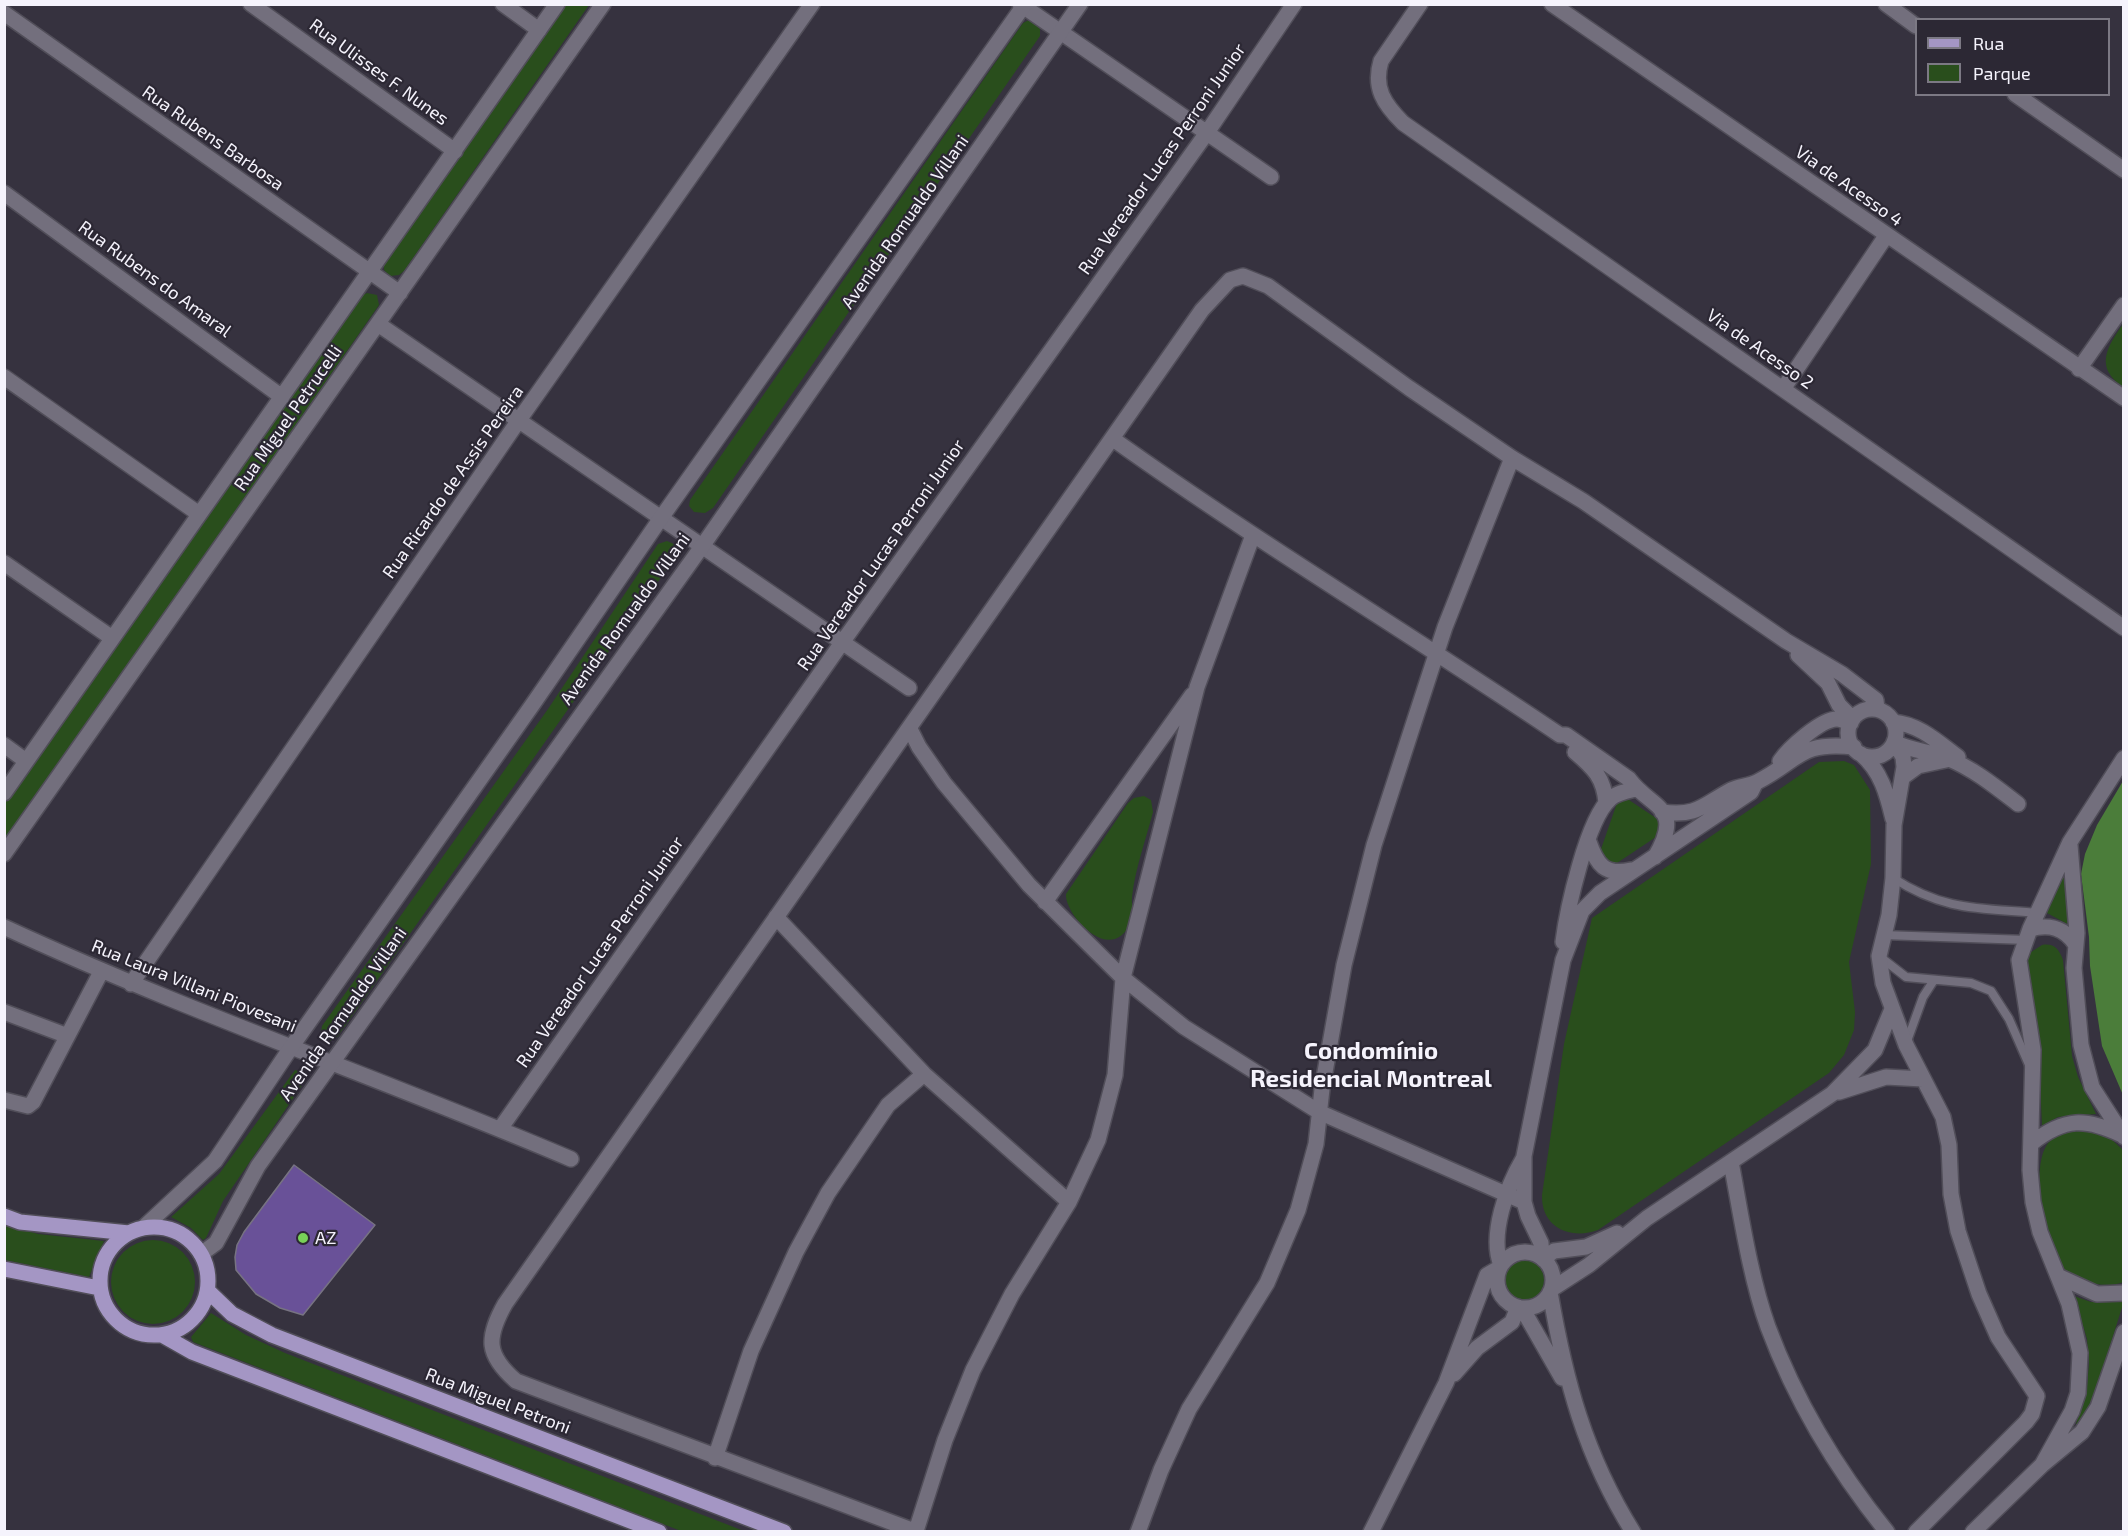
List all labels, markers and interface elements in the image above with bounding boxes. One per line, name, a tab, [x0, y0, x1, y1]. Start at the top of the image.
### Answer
street label: Rua Ulisses F. Nunes	[305, 14, 453, 130]
legend	[1915, 18, 2110, 96]
text: Rua	[1973, 32, 2004, 54]
street label: Rua Vereador Lucas Perroni Junior	[1074, 39, 1250, 279]
text: Parque	[1973, 62, 2031, 84]
street label: Rua Rubens Barbosa	[138, 81, 288, 195]
street label: Avenida Romualdo Villani	[837, 131, 973, 313]
street label: Via de Acesso 4	[1791, 141, 1907, 231]
street label: Rua Rubens do Amaral	[74, 216, 236, 342]
street label: Via de Acesso 2	[1702, 304, 1818, 394]
street label: Rua Miguel Petrucelli	[230, 341, 346, 495]
street label: Rua Ricardo de Assis Pereira	[378, 381, 528, 583]
street label: Rua Vereador Lucas Perroni Junior	[793, 435, 969, 675]
street label: Avenida Romualdo Villani	[555, 529, 695, 709]
street label: Rua Vereador Lucas Perroni Junior	[512, 832, 688, 1072]
street label: Avenida Romualdo Villani	[275, 923, 411, 1105]
street label: Rua Laura Villani Piovesani	[88, 935, 300, 1037]
district label: Condomínio Residencial Montreal	[1250, 1037, 1492, 1093]
place label: AZ	[315, 1227, 336, 1249]
marker: AZ	[296, 1231, 310, 1245]
street label: Rua Miguel Petroni	[422, 1363, 574, 1439]

